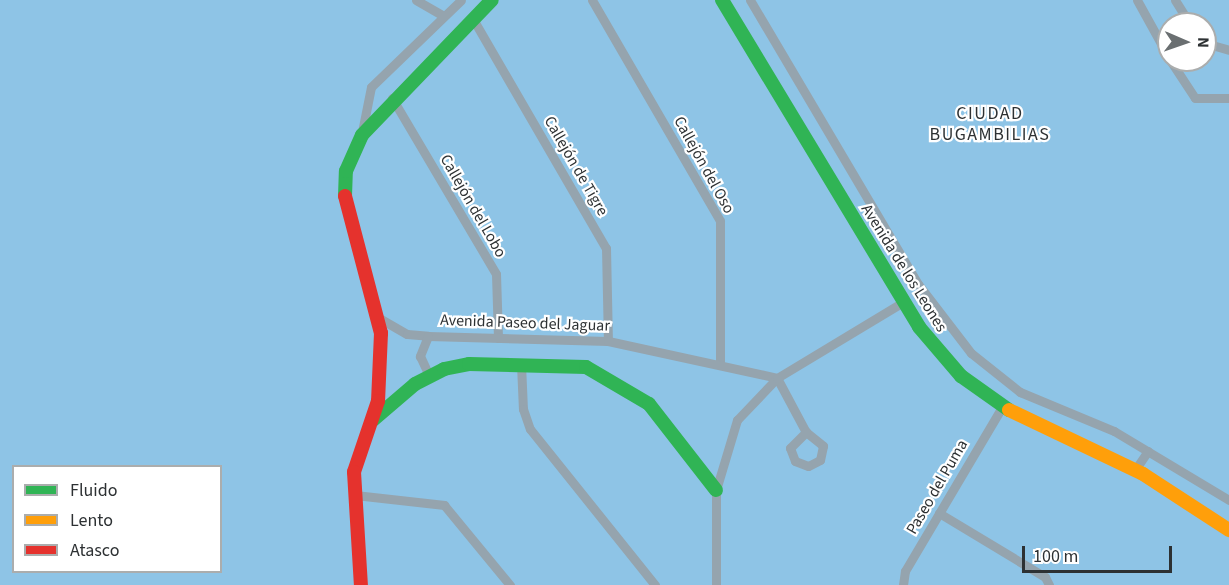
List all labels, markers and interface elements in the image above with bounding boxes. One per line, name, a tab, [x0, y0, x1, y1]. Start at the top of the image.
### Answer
north arrow	[1157, 12, 1217, 72]
text: N	[1192, 37, 1214, 48]
district label: CIUDAD BUGAMBILIAS	[930, 104, 1050, 146]
street label: Callejón de Tigre	[540, 113, 612, 219]
street label: Callejón del Oso	[669, 113, 739, 217]
street label: Callejón del Lobo	[436, 151, 510, 261]
street label: Avenida de los Leones	[857, 201, 951, 335]
street label: Avenida Paseo del Jaguar	[440, 310, 610, 336]
street label: Paseo del Puma	[902, 436, 972, 538]
legend	[12, 465, 222, 573]
text: Fluido	[70, 478, 117, 503]
text: Lento	[70, 508, 113, 533]
scale bar	[1025, 534, 1175, 572]
text: Atasco	[70, 538, 119, 563]
text: 100 m	[1033, 544, 1078, 569]

